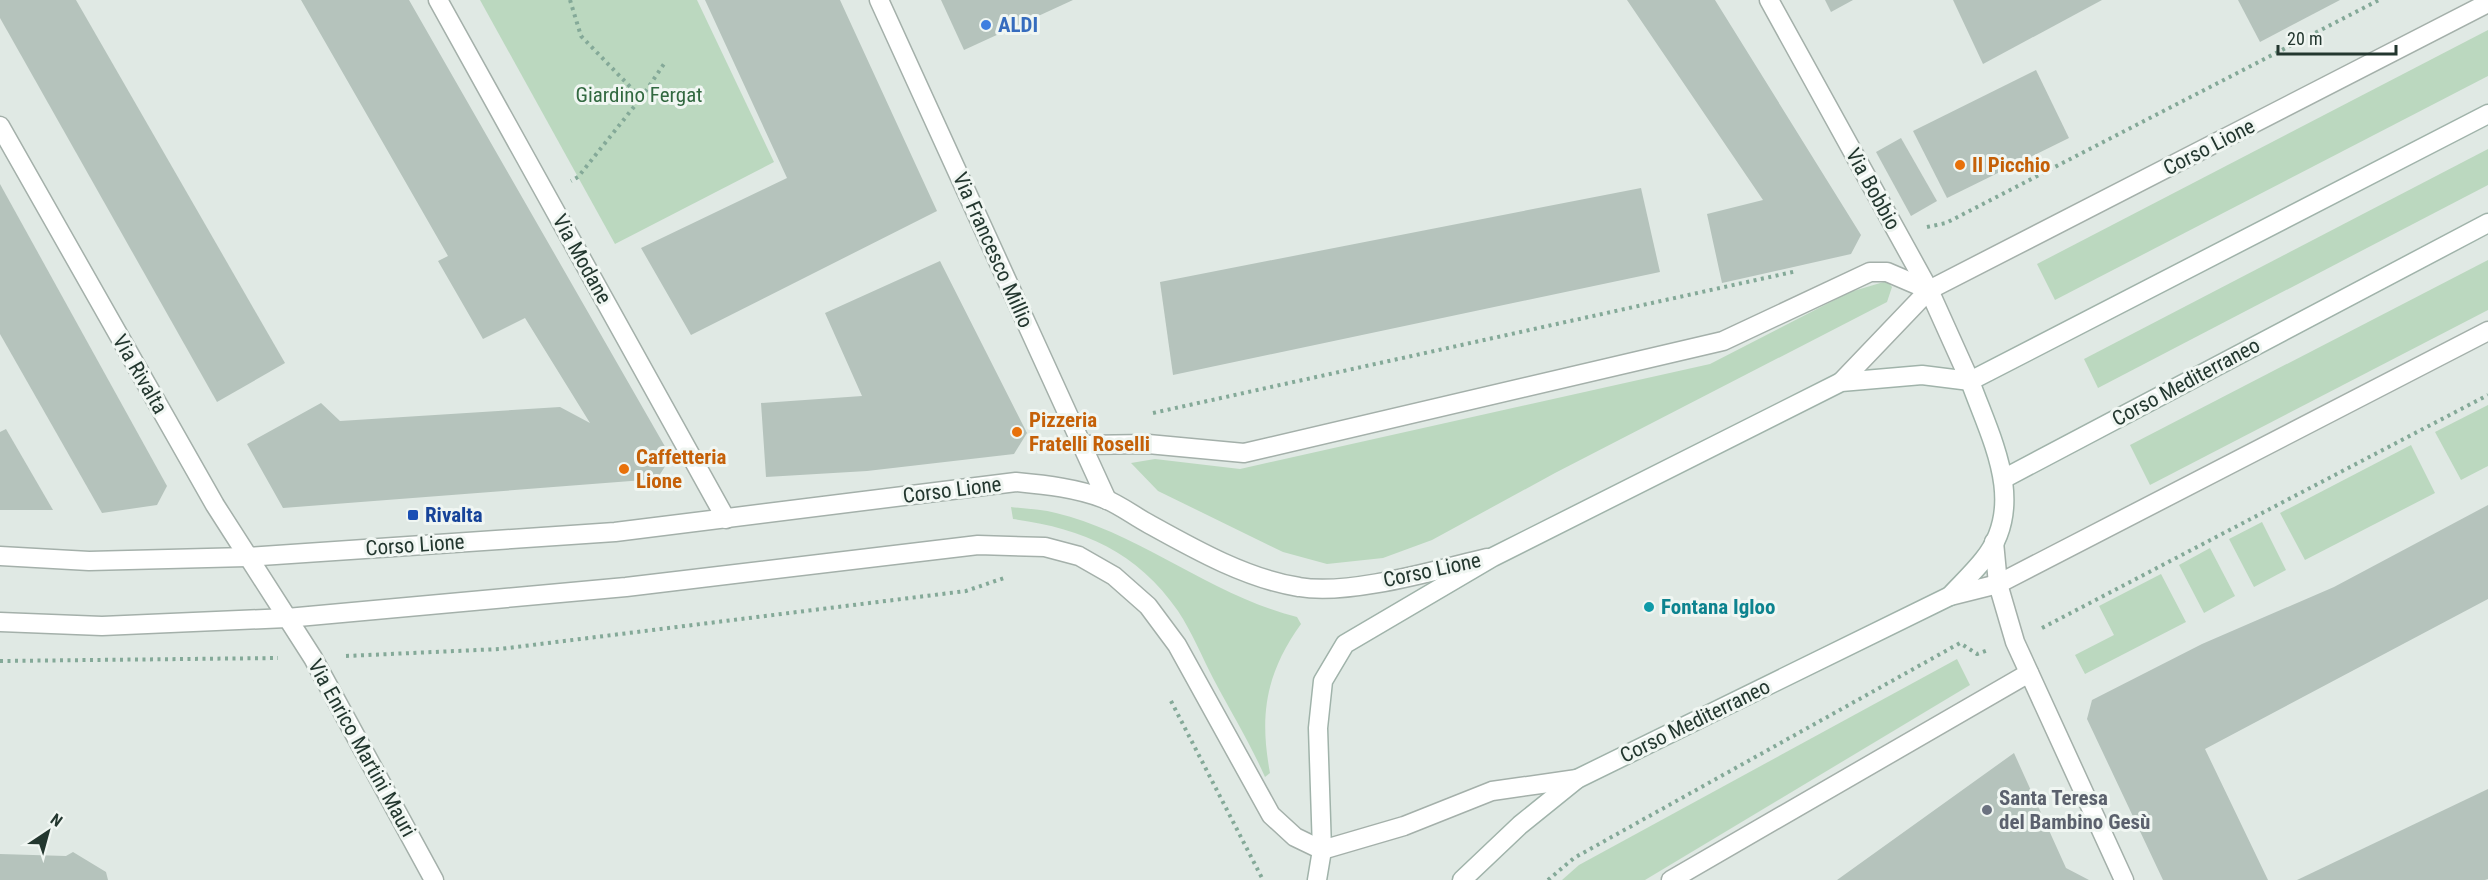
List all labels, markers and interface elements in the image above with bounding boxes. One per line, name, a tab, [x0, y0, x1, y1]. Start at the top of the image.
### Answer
place label: ALDI	[998, 13, 1038, 37]
marker: ALDI	[979, 18, 993, 32]
scale bar	[2278, 18, 2396, 56]
text: 20 m	[2287, 28, 2322, 49]
park label: Giardino Fergat	[576, 83, 702, 107]
street label: Corso Lione	[2159, 114, 2259, 180]
street label: Via Bobbio	[1841, 144, 1905, 234]
place label: Il Picchio	[1972, 153, 2050, 177]
marker: Il Picchio	[1953, 158, 1967, 172]
street label: Via Francesco Millio	[948, 169, 1038, 331]
street label: Via Modane	[548, 210, 616, 308]
street label: Via Rivalta	[108, 330, 172, 418]
street label: Corso Mediterraneo	[2108, 333, 2264, 431]
place label: Pizzeria Fratelli Roselli	[1029, 408, 1150, 456]
marker: Pizzeria Fratelli Roselli	[1010, 425, 1024, 439]
place label: Caffetteria Lione	[636, 445, 727, 493]
marker: Caffetteria Lione	[617, 462, 631, 476]
street label: Corso Lione	[901, 472, 1003, 508]
place label: Rivalta	[425, 503, 483, 527]
marker: Rivalta	[406, 508, 420, 522]
street label: Corso Lione	[365, 530, 465, 560]
street label: Corso Lione	[1381, 548, 1483, 592]
place label: Fontana Igloo	[1661, 595, 1775, 619]
marker: Fontana Igloo	[1642, 600, 1656, 614]
street label: Via Enrico Martini Mauri	[303, 655, 421, 841]
street label: Corso Mediterraneo	[1616, 674, 1774, 768]
place label: Santa Teresa del Bambino Gesù	[1999, 786, 2150, 834]
north arrow	[18, 802, 78, 862]
marker: Santa Teresa del Bambino Gesù	[1980, 803, 1994, 817]
text: N	[47, 810, 66, 831]

